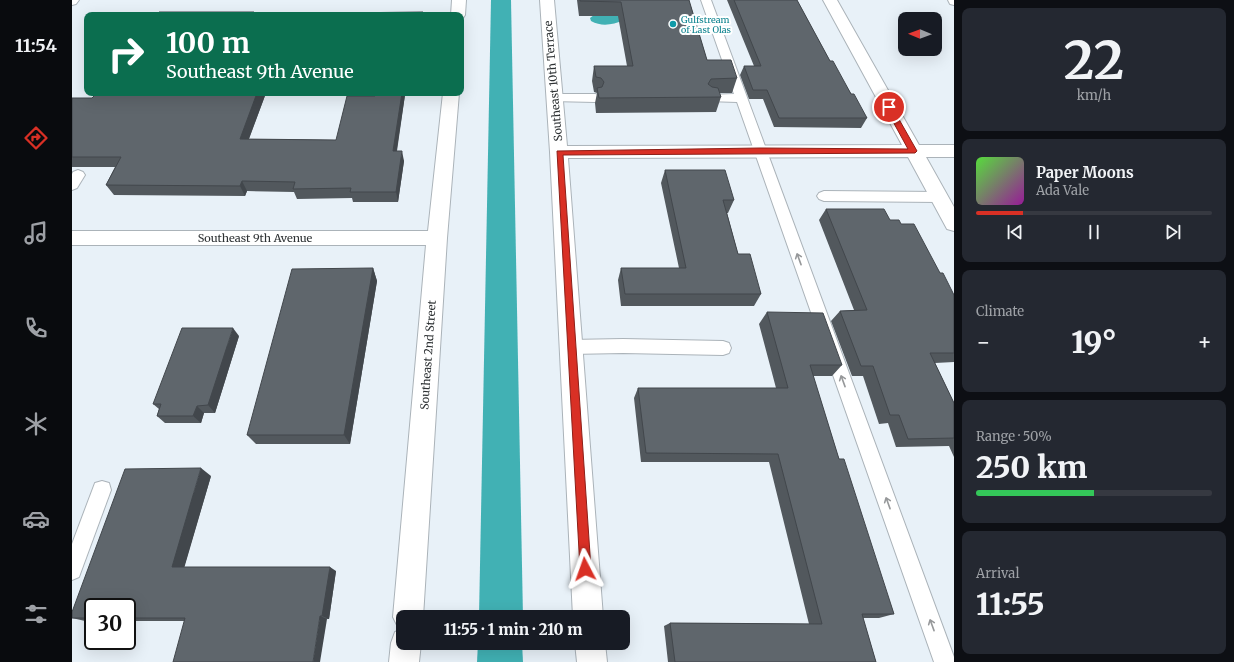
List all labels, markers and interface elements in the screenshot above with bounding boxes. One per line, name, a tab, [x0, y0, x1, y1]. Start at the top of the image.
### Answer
north arrow	[898, 12, 942, 56]
map controls	[898, 12, 942, 56]
place label: Gulfstream of Last Olas	[681, 14, 732, 35]
marker: Gulfstream of Last Olas	[668, 19, 678, 29]
street label: Southeast 10th Terrace	[541, 20, 565, 142]
text: 100 m	[166, 25, 250, 61]
icon: right	[100, 28, 152, 80]
text: 22	[1064, 28, 1124, 93]
text: 11:54	[15, 34, 57, 57]
text: Southeast 9th Avenue	[166, 60, 354, 83]
text: km/h	[1077, 87, 1111, 104]
pin	[872, 90, 906, 124]
icon: arrive	[878, 96, 900, 118]
icon: directions	[22, 124, 50, 152]
text: Paper Moons	[1036, 163, 1134, 182]
text: Ada Vale	[1036, 182, 1089, 199]
icon: music	[22, 219, 50, 247]
icon: previous	[1004, 221, 1026, 243]
icon: pause	[1083, 221, 1105, 243]
icon: next	[1162, 221, 1184, 243]
street label: Southeast 9th Avenue	[198, 231, 313, 245]
one-way arrow	[795, 253, 803, 265]
street label: Southeast 2nd Street	[417, 299, 439, 410]
text: Climate	[976, 303, 1024, 320]
icon: phone	[22, 314, 50, 342]
text: 19°	[1071, 323, 1117, 361]
text: −	[976, 328, 991, 356]
text: +	[1197, 328, 1212, 356]
one-way arrow	[839, 375, 847, 387]
icon: climate	[22, 410, 50, 438]
text: Range · 50%	[976, 428, 1052, 445]
text: 250 km	[976, 448, 1087, 486]
one-way arrow	[883, 498, 891, 510]
icon: car	[22, 505, 50, 533]
position arrow	[564, 548, 606, 590]
text: Arrival	[976, 565, 1019, 582]
text: 11:55	[976, 585, 1044, 623]
speed limit sign: 30	[84, 598, 136, 650]
icon: filters	[22, 600, 50, 628]
one-way arrow	[928, 619, 935, 632]
text: 11:55 · 1 min · 210 m	[444, 620, 582, 639]

